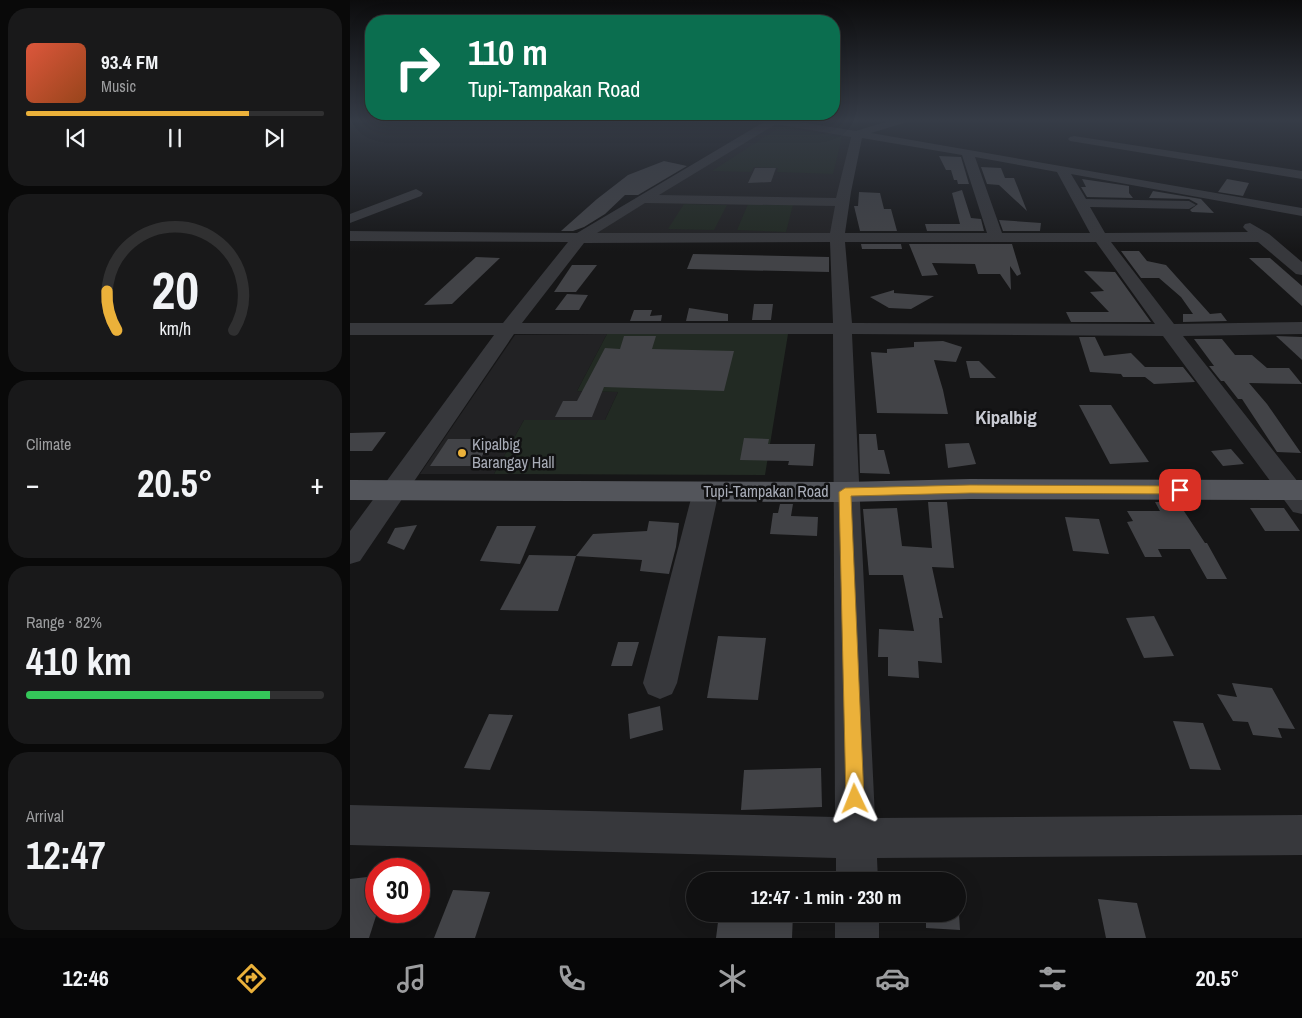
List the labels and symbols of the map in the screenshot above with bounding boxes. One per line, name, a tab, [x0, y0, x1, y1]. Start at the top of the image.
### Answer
district label: Kipalbig	[975, 404, 1037, 430]
place label: Kipalbig Barangay Hall	[472, 433, 554, 473]
marker: Kipalbig Barangay Hall	[456, 447, 468, 459]
pin	[1159, 469, 1201, 511]
street label: Tupi-Tampakan Road	[703, 480, 829, 502]
position arrow	[828, 772, 880, 824]
speed limit sign: 30	[365, 858, 430, 923]

